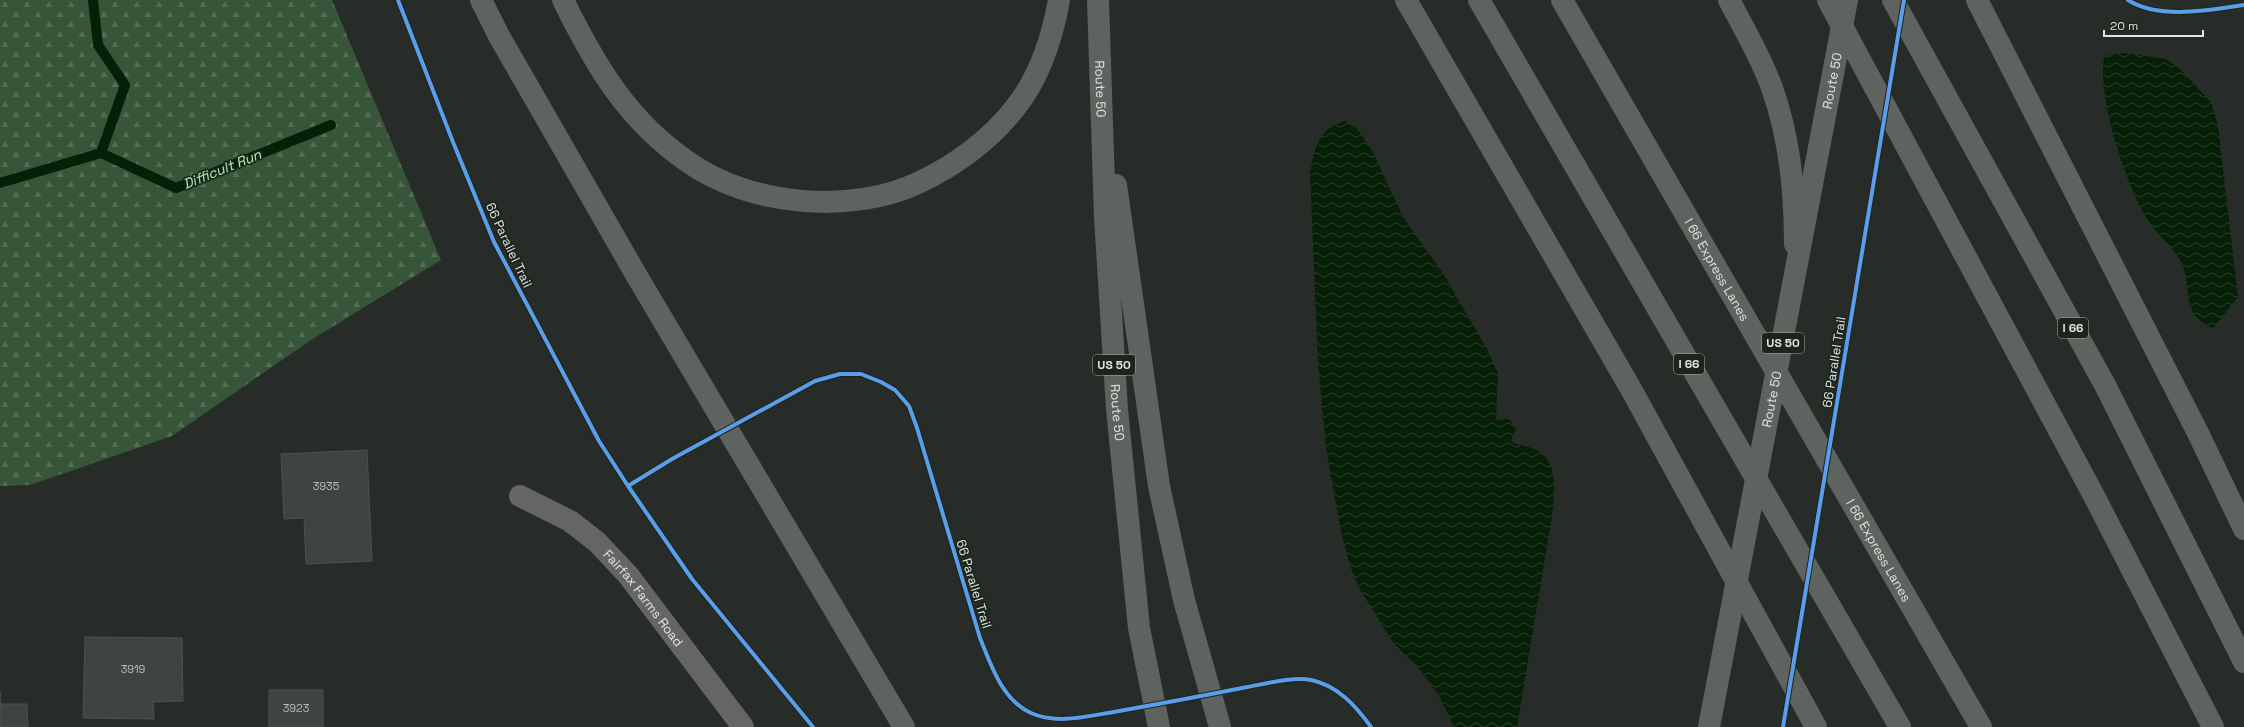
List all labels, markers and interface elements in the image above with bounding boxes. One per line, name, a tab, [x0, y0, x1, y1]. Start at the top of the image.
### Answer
scale bar	[2104, 12, 2203, 38]
text: 20 m	[2110, 18, 2138, 34]
street label: Route 50	[1818, 51, 1845, 110]
street label: Route 50	[1091, 60, 1110, 118]
water label: Difficult Run	[180, 145, 264, 193]
street label: 66 Parallel Trail	[482, 200, 536, 290]
street label: I 66 Express Lanes	[1681, 215, 1754, 324]
street label: 66 Parallel Trail	[1818, 315, 1850, 409]
road number: I 66	[2058, 318, 2088, 338]
road number: US 50	[1762, 333, 1804, 353]
road number: I 66	[1674, 354, 1704, 374]
road number: US 50	[1093, 355, 1135, 375]
street label: Route 50	[1758, 369, 1785, 429]
street label: Route 50	[1107, 383, 1129, 442]
house number: 3935	[313, 479, 340, 493]
street label: I 66 Express Lanes	[1843, 496, 1915, 605]
street label: 66 Parallel Trail	[952, 538, 996, 630]
street label: Fairfax Farms Road	[600, 546, 687, 650]
house number: 3919	[121, 662, 146, 676]
house number: 3923	[283, 701, 310, 715]

